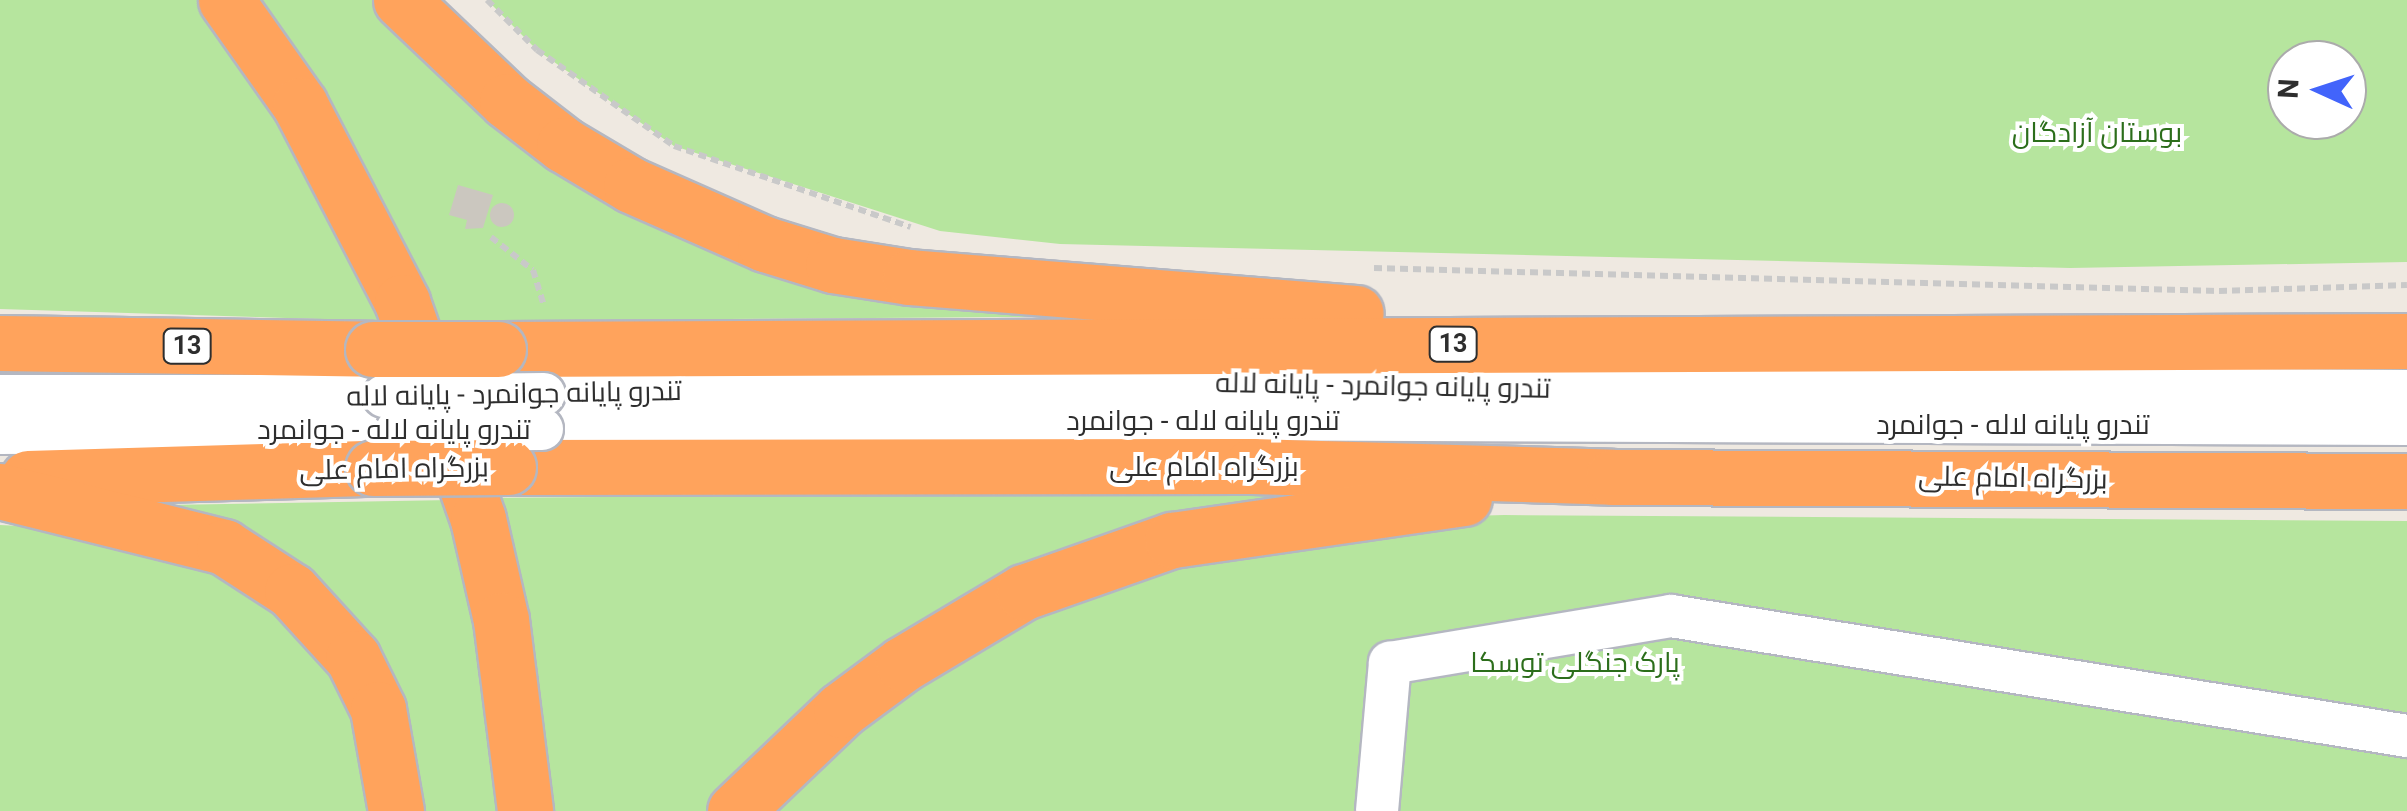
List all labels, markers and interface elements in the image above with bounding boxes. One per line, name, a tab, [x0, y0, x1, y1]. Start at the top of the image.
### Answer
north arrow	[2267, 40, 2367, 140]
text: N	[2272, 78, 2306, 99]
park label: بوستان آزادگان	[2012, 116, 2182, 150]
road number: 13	[1428, 324, 1478, 364]
road number: 13	[162, 326, 212, 366]
street label: تندرو پایانه جوانمرد - پایانه لاله	[1215, 366, 1551, 406]
street label: تندرو پایانه جوانمرد - پایانه لاله	[346, 374, 682, 414]
street label: تندرو پایانه لاله - جوانمرد	[1066, 404, 1340, 438]
street label: تندرو پایانه لاله - جوانمرد	[1876, 408, 2150, 442]
street label: تندرو پایانه لاله - جوانمرد	[257, 413, 531, 447]
street label: بزرگراه امام علی	[1109, 450, 1299, 484]
street label: بزرگراه امام علی	[299, 451, 489, 487]
street label: بزرگراه امام علی	[1918, 460, 2108, 496]
park label: پارک جنگلی توسکا	[1470, 646, 1680, 680]

